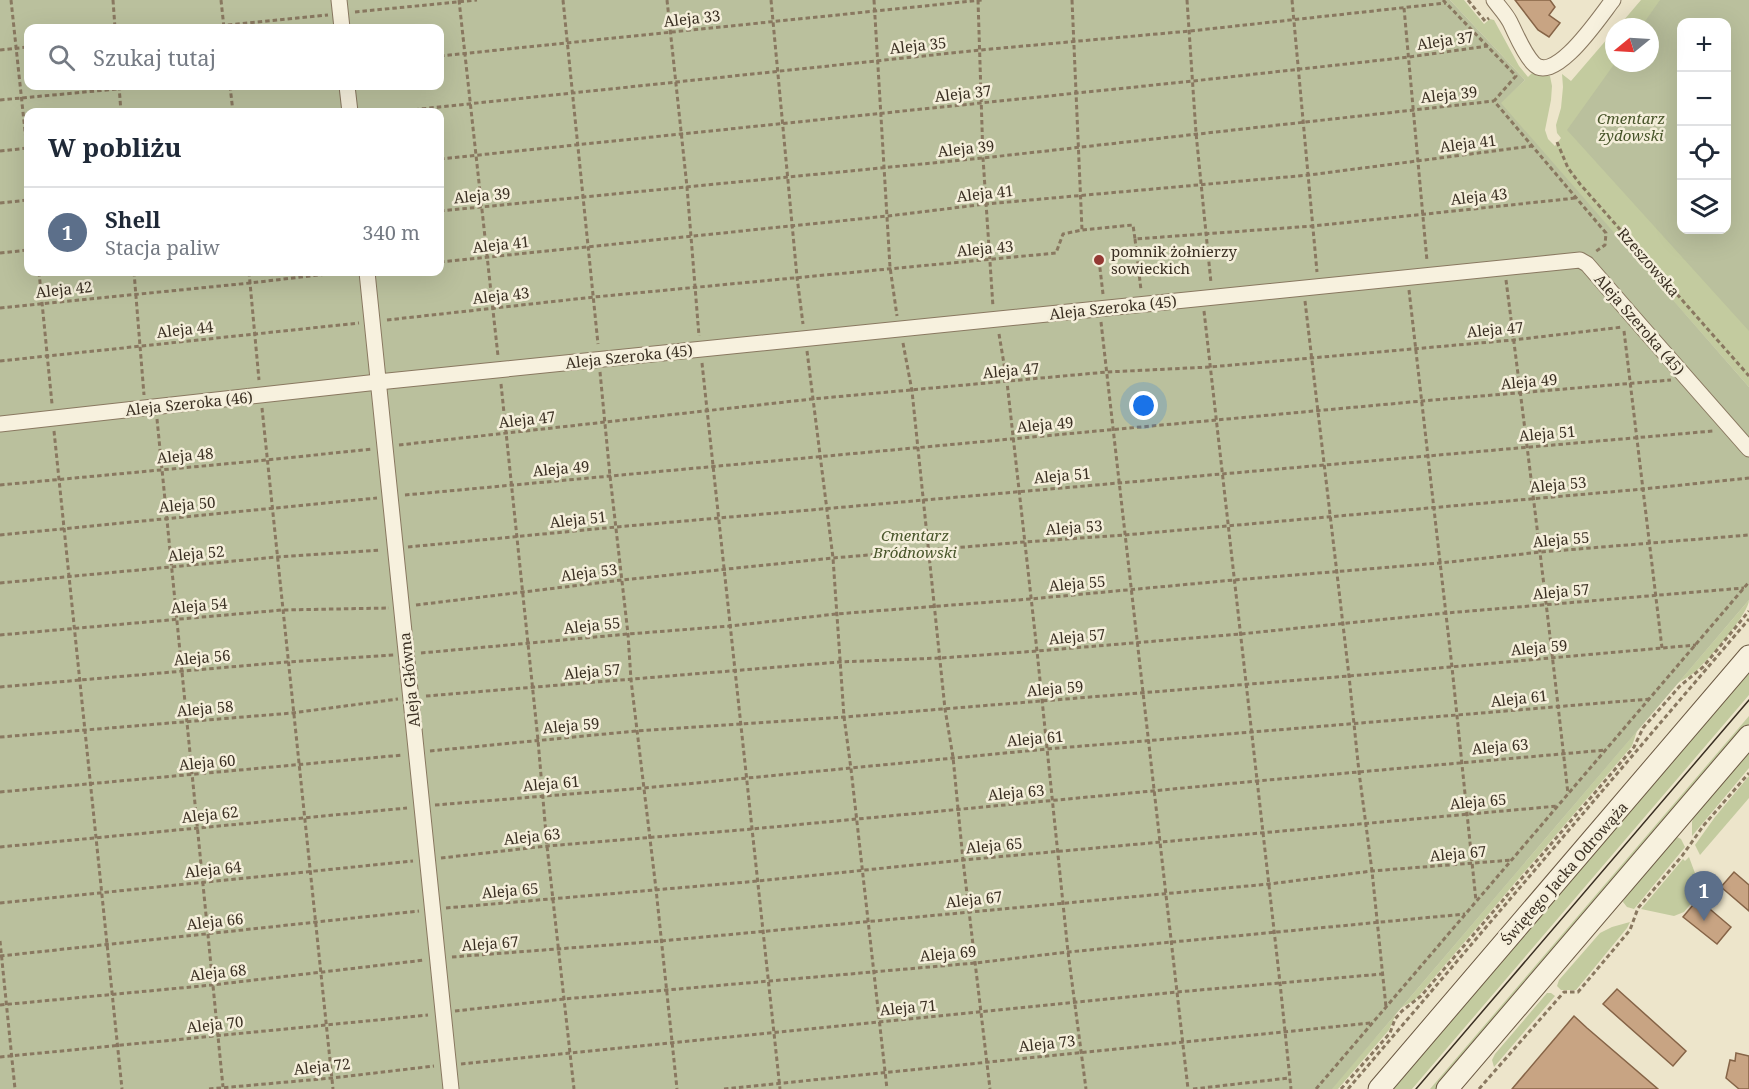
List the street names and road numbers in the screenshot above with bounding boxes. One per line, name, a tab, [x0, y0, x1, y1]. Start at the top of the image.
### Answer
street label: Aleja 33	[663, 5, 721, 31]
street label: Aleja 37	[1415, 26, 1475, 54]
street label: Aleja 35	[889, 32, 947, 58]
street label: Aleja 37	[934, 80, 992, 106]
street label: Aleja 39	[1420, 81, 1478, 107]
street label: Aleja 41	[1439, 130, 1497, 156]
street label: Aleja 39	[937, 135, 995, 161]
street label: Aleja 41	[956, 180, 1014, 206]
street label: Aleja 39	[453, 183, 511, 207]
street label: Aleja 43	[1450, 183, 1508, 209]
street label: Rzeszowska	[1613, 223, 1685, 301]
street label: Aleja 41	[472, 231, 530, 257]
street label: Aleja 43	[956, 236, 1014, 260]
street label: Aleja Szeroka (45)	[1590, 269, 1690, 379]
street label: Aleja 42	[35, 276, 93, 302]
street label: Aleja 43	[472, 282, 530, 308]
street label: Aleja Szeroka (45)	[1048, 290, 1178, 324]
street label: Aleja 44	[156, 316, 215, 342]
street label: Aleja 47	[1466, 317, 1524, 341]
street label: Aleja Szeroka (45)	[564, 339, 694, 373]
street label: Aleja 47	[982, 358, 1040, 382]
street label: Aleja 49	[1500, 369, 1558, 393]
street label: Aleja Szeroka (46)	[124, 386, 254, 420]
street label: Aleja 47	[498, 406, 556, 432]
street label: Aleja 49	[1016, 412, 1074, 436]
street label: Aleja 51	[1518, 421, 1576, 445]
street label: Aleja 48	[156, 443, 214, 467]
street label: Aleja 49	[532, 456, 590, 480]
street label: Aleja 51	[1033, 463, 1091, 487]
street label: Aleja 53	[1529, 472, 1587, 496]
street label: Aleja 50	[158, 492, 216, 516]
street label: Aleja 51	[549, 506, 607, 532]
street label: Aleja 53	[1045, 515, 1103, 539]
street label: Aleja 55	[1532, 527, 1590, 551]
street label: Aleja 52	[167, 541, 225, 565]
street label: Aleja 53	[560, 559, 618, 585]
street label: Aleja 55	[1048, 571, 1106, 595]
street label: Aleja 57	[1532, 579, 1590, 603]
street label: Aleja 54	[170, 593, 229, 617]
street label: Aleja 55	[563, 612, 621, 638]
street label: Aleja 57	[1048, 624, 1106, 648]
street label: Aleja Główna	[394, 632, 424, 728]
street label: Aleja 59	[1510, 635, 1568, 659]
street label: Aleja 56	[173, 645, 231, 669]
street label: Aleja 57	[563, 659, 621, 683]
street label: Aleja 59	[1026, 676, 1084, 700]
street label: Aleja 61	[1490, 685, 1548, 711]
street label: Aleja 58	[176, 696, 234, 720]
street label: Aleja 59	[542, 713, 600, 737]
street label: Aleja 61	[1006, 726, 1064, 750]
street label: Aleja 63	[1471, 734, 1529, 758]
street label: Aleja 60	[178, 750, 236, 774]
street label: Aleja 61	[522, 771, 580, 795]
street label: Aleja 63	[987, 780, 1045, 804]
street label: Aleja 65	[1449, 789, 1507, 813]
street label: Świętego Jacka Odrowąża	[1496, 797, 1632, 949]
street label: Aleja 62	[181, 801, 239, 827]
street label: Aleja 63	[503, 823, 561, 849]
street label: Aleja 65	[965, 833, 1023, 857]
street label: Aleja 67	[1429, 841, 1487, 865]
street label: Aleja 64	[184, 856, 243, 882]
street label: Aleja 65	[481, 878, 539, 902]
street label: Aleja 67	[945, 886, 1003, 912]
street label: Aleja 66	[186, 908, 244, 934]
street label: Aleja 67	[461, 931, 519, 955]
street label: Aleja 69	[919, 941, 977, 965]
street label: Aleja 68	[189, 959, 247, 985]
street label: Aleja 71	[879, 995, 937, 1019]
street label: Aleja 70	[186, 1011, 244, 1037]
street label: Aleja 73	[1018, 1030, 1076, 1056]
street label: Aleja 72	[293, 1053, 351, 1079]

